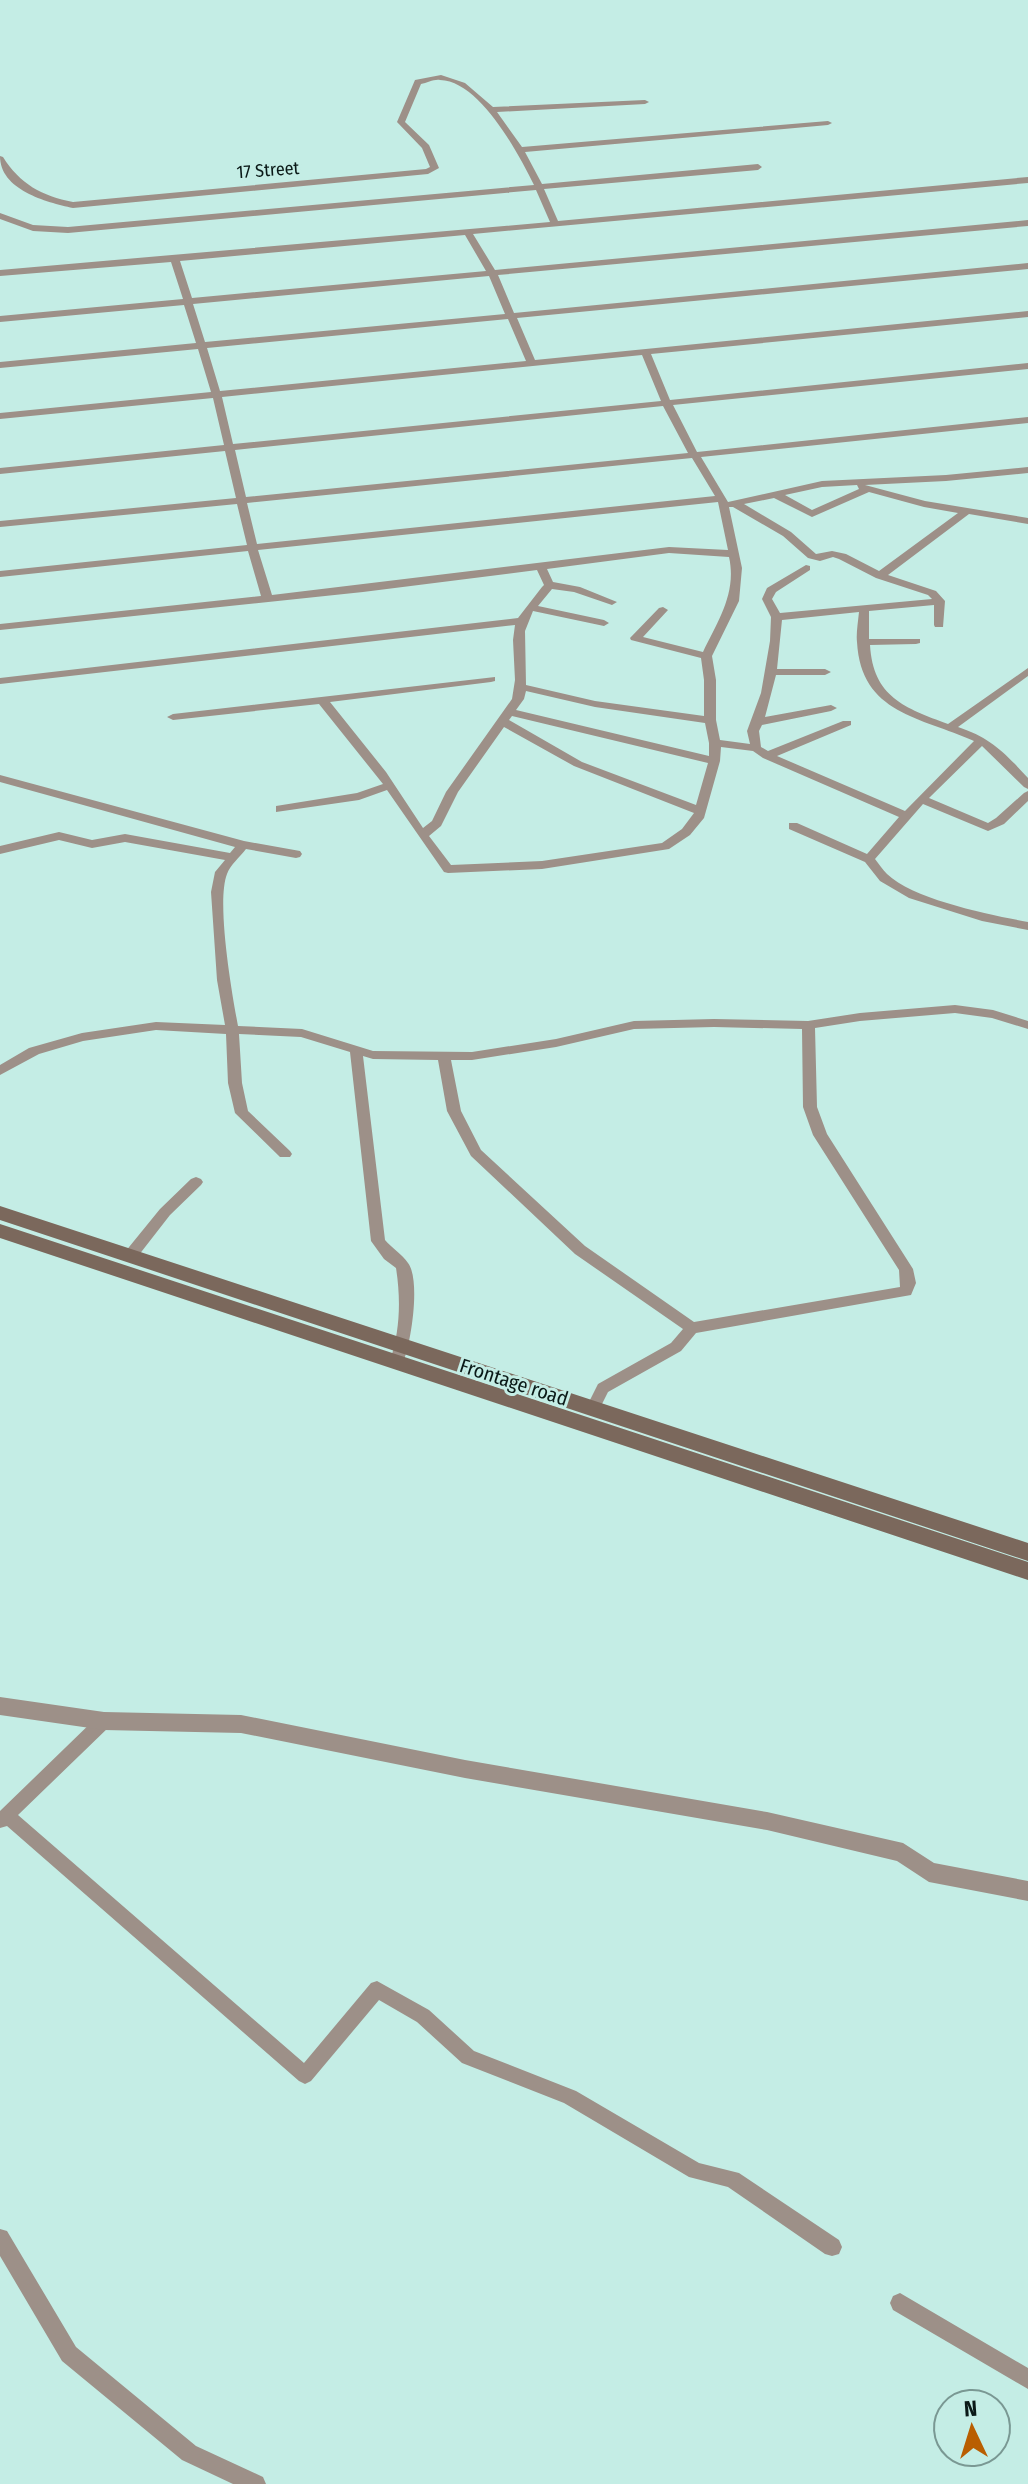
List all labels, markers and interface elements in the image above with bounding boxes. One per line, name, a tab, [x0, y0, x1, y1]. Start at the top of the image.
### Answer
street label: 17 Street	[236, 157, 300, 183]
street label: Frontage road	[457, 1353, 571, 1411]
north arrow	[932, 2388, 1012, 2468]
text: N	[963, 2395, 978, 2422]

